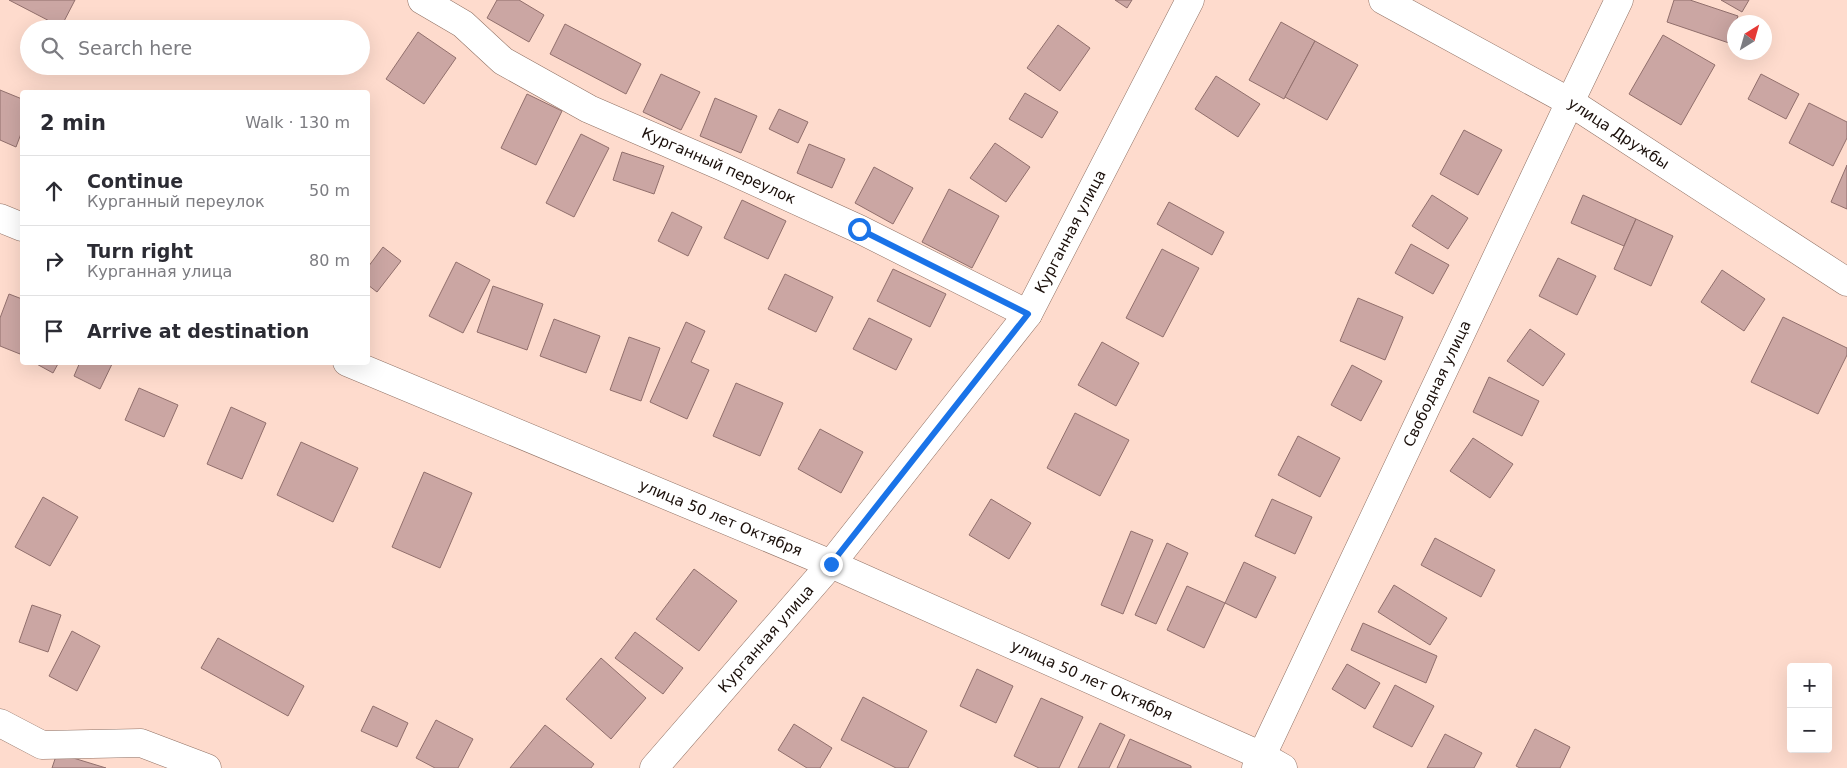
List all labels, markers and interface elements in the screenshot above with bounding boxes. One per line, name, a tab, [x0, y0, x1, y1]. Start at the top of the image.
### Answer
north arrow	[1727, 15, 1772, 60]
search box	[20, 20, 370, 75]
icon: search	[38, 34, 66, 62]
text: Search here	[78, 37, 192, 59]
street label: улица Дружбы	[1565, 94, 1673, 173]
text: 2 min	[40, 111, 106, 135]
text: Walk · 130 m	[245, 113, 350, 132]
street label: Курганный переулок	[639, 124, 798, 208]
street label: Курганная улица	[1031, 167, 1110, 296]
text: Continue	[87, 170, 183, 192]
icon: ahead	[40, 177, 68, 205]
text: 50 m	[309, 181, 350, 200]
text: Курганный переулок	[87, 192, 265, 211]
route start	[848, 218, 871, 241]
text: Turn right	[87, 240, 193, 262]
icon: right	[40, 247, 68, 275]
text: 80 m	[309, 251, 350, 270]
text: Курганная улица	[87, 262, 232, 281]
icon: arrive	[40, 317, 68, 345]
street label: Свободная улица	[1400, 317, 1475, 450]
text: Arrive at destination	[87, 320, 309, 342]
street label: улица 50 лет Октября	[636, 476, 805, 560]
route end	[820, 553, 843, 576]
street label: Курганная улица	[715, 581, 818, 696]
street label: улица 50 лет Октября	[1008, 636, 1175, 724]
map controls	[1787, 663, 1832, 753]
button: +	[1787, 663, 1832, 708]
button: −	[1787, 708, 1832, 753]

